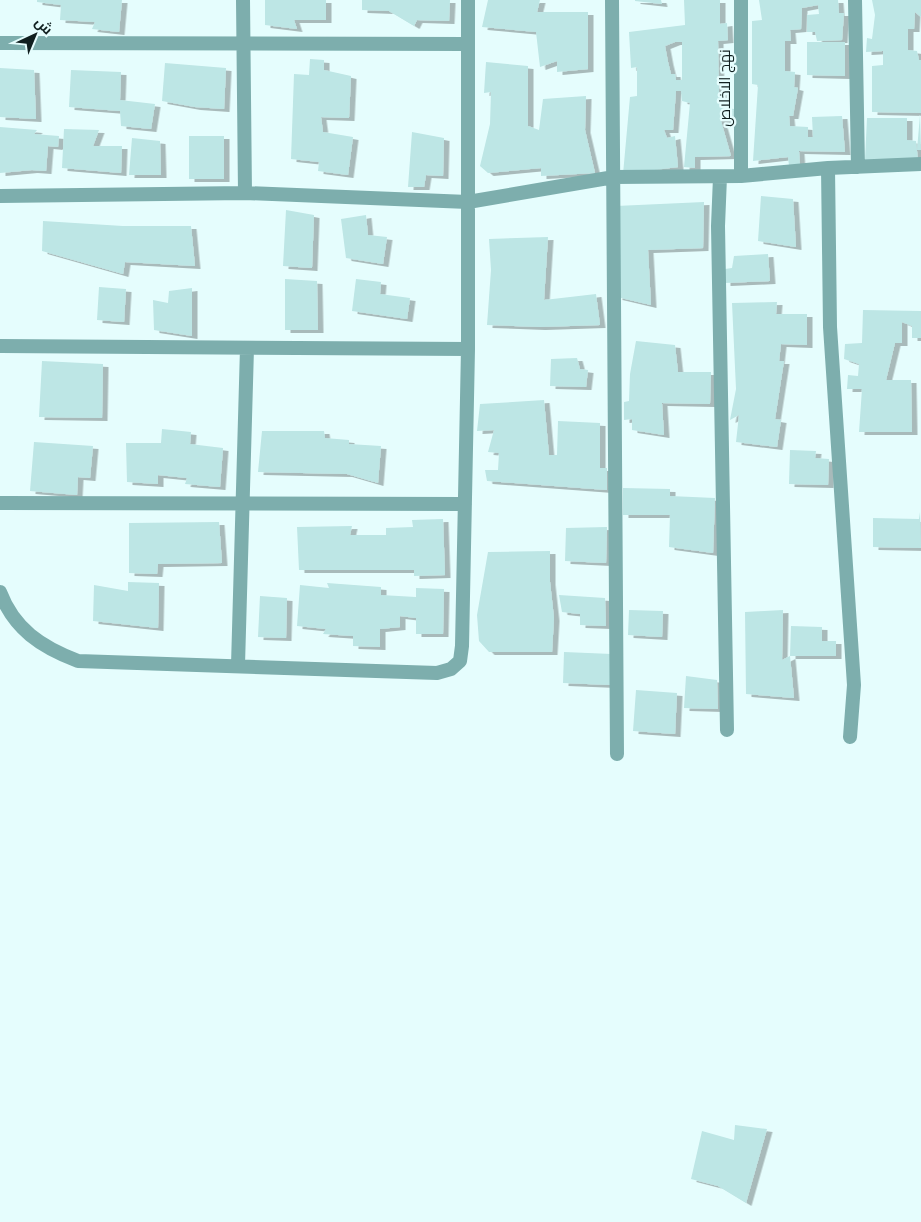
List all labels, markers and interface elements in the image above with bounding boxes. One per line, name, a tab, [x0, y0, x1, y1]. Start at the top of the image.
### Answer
north arrow	[10, 10, 60, 60]
text: ش	[31, 13, 57, 38]
street label: نهج الاخلاص	[715, 49, 736, 127]

